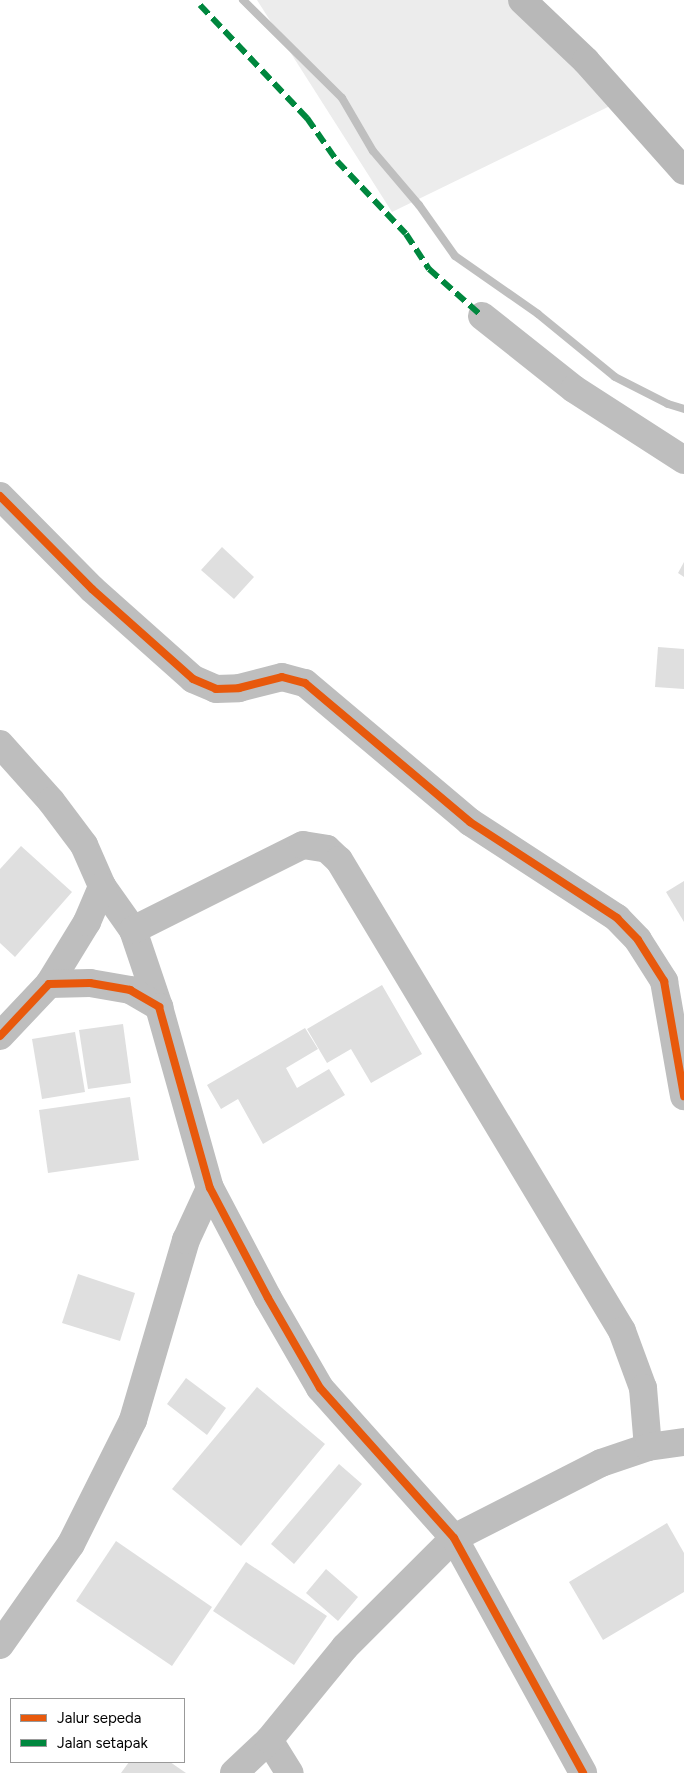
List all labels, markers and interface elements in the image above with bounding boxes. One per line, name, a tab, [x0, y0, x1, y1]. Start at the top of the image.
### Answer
legend	[10, 1698, 185, 1763]
text: Jalur sepeda	[57, 1709, 142, 1727]
text: Jalan setapak	[57, 1734, 148, 1752]

